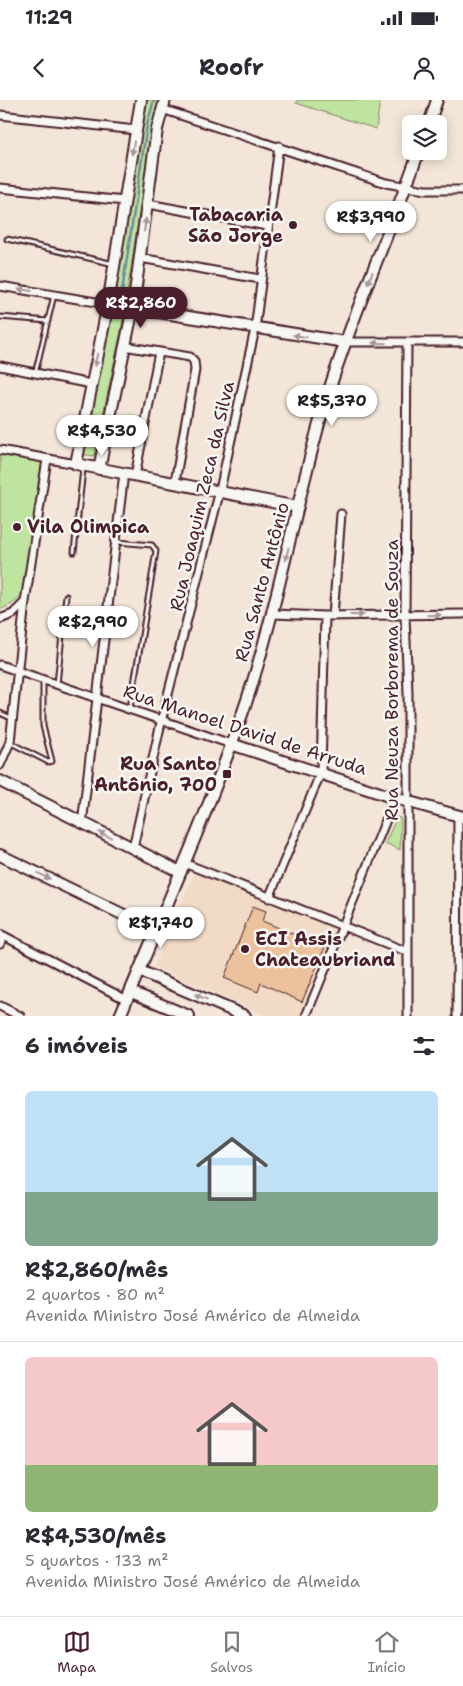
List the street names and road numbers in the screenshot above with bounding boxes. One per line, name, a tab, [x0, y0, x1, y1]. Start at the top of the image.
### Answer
street label: Rua Joaquim Zeca da Silva	[164, 379, 240, 613]
street label: Rua Santo Antônio	[229, 500, 295, 664]
street label: Rua Neuza Borborema de Souza	[380, 539, 404, 821]
street label: Rua Manoel David de Arruda	[120, 679, 370, 781]

